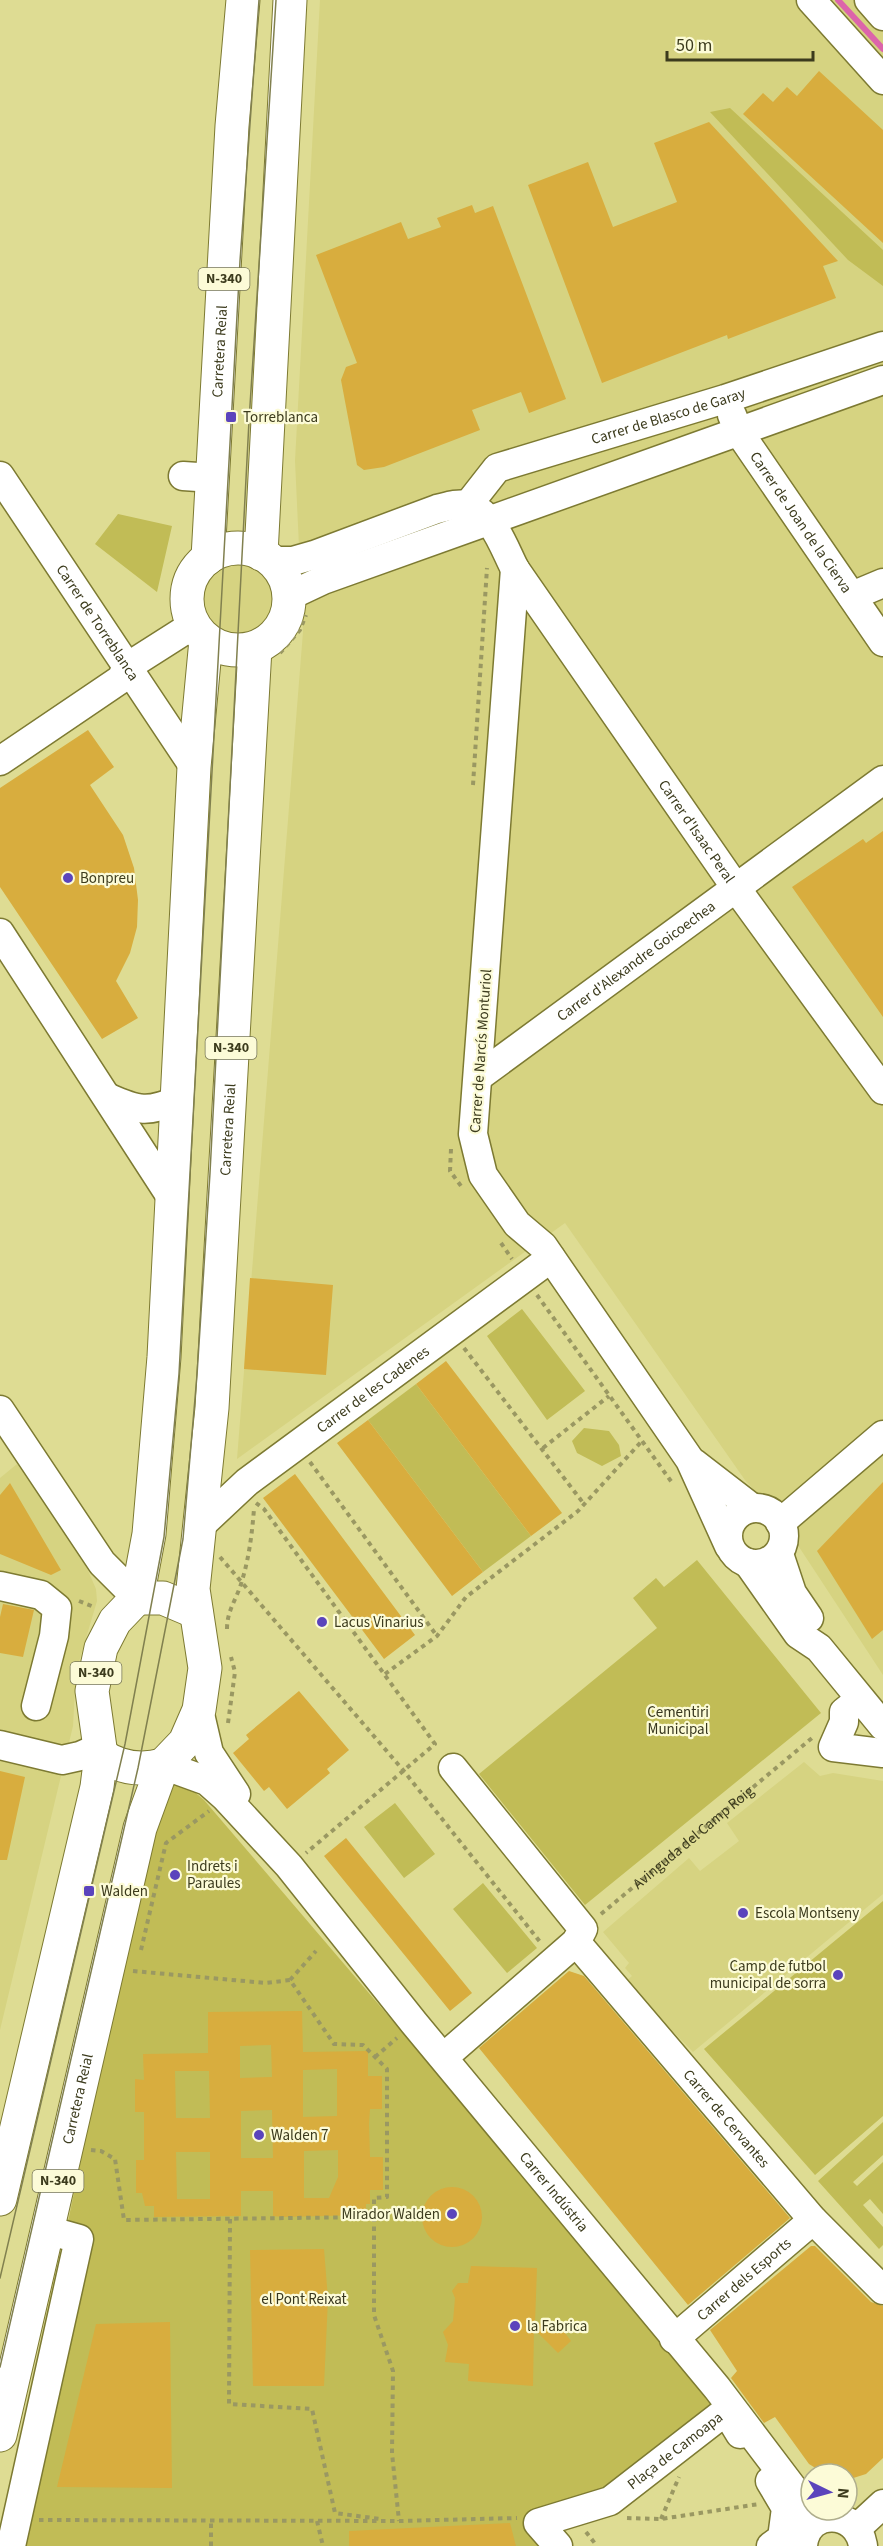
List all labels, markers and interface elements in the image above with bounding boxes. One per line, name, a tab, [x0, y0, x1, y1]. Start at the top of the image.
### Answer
scale bar	[667, 24, 812, 62]
text: 50 m	[676, 33, 712, 58]
road number: N-340	[198, 268, 250, 290]
street label: Carretera Reial	[206, 304, 233, 398]
street label: Carrer de Blasco de Garay	[589, 382, 748, 449]
place label: Torreblanca	[243, 407, 318, 428]
marker: Torreblanca	[224, 410, 238, 424]
street label: Carrer de Joan de la Cierva	[745, 447, 857, 597]
street label: Carrer de Torreblanca	[51, 560, 144, 685]
street label: Carrer d'Isaac Peral	[653, 775, 740, 887]
place label: Bonpreu	[80, 868, 134, 889]
marker: Bonpreu	[61, 871, 75, 885]
street label: Carrer d'Alexandre Goicoechea	[552, 896, 720, 1026]
street label: Carrer de Narcís Monturiol	[465, 968, 497, 1134]
road number: N-340	[206, 1037, 256, 1059]
street label: Carretera Reial	[215, 1083, 241, 1176]
street label: Carrer de les Cadenes	[312, 1341, 433, 1438]
place label: Lacus Vinarius	[334, 1612, 424, 1633]
marker: Lacus Vinarius	[315, 1615, 329, 1629]
road number: N-340	[70, 1662, 122, 1684]
park label: Cementiri Municipal	[647, 1702, 709, 1740]
street label: Avinguda del Camp Roig	[628, 1780, 759, 1894]
place label: Indrets i Paraules	[187, 1856, 241, 1894]
marker: Indrets i Paraules	[168, 1868, 182, 1882]
place label: Walden	[101, 1881, 148, 1902]
marker: Walden	[82, 1884, 96, 1898]
place label: Escola Montseny	[755, 1903, 859, 1924]
marker: Escola Montseny	[736, 1906, 750, 1920]
place label: Camp de futbol municipal de sorra	[710, 1956, 826, 1994]
marker: Camp de futbol municipal de sorra	[831, 1968, 845, 1982]
street label: Carretera Reial	[57, 2051, 98, 2146]
street label: Carrer de Cervantes	[678, 2065, 775, 2172]
place label: Walden 7	[271, 2125, 328, 2146]
marker: Walden 7	[252, 2128, 266, 2142]
street label: Carrer Indústria	[515, 2147, 594, 2236]
road number: N-340	[32, 2170, 84, 2192]
place label: Mirador Walden	[341, 2204, 440, 2225]
marker: Mirador Walden	[445, 2207, 459, 2221]
street label: Carrer dels Esports	[692, 2233, 796, 2326]
park label: el Pont Reixat	[261, 2289, 347, 2310]
place label: la Fabrica	[527, 2316, 587, 2337]
marker: la Fabrica	[508, 2319, 522, 2333]
street label: Plaça de Camoapa	[623, 2407, 727, 2494]
north arrow	[799, 2462, 859, 2522]
text: N	[832, 2487, 854, 2499]

